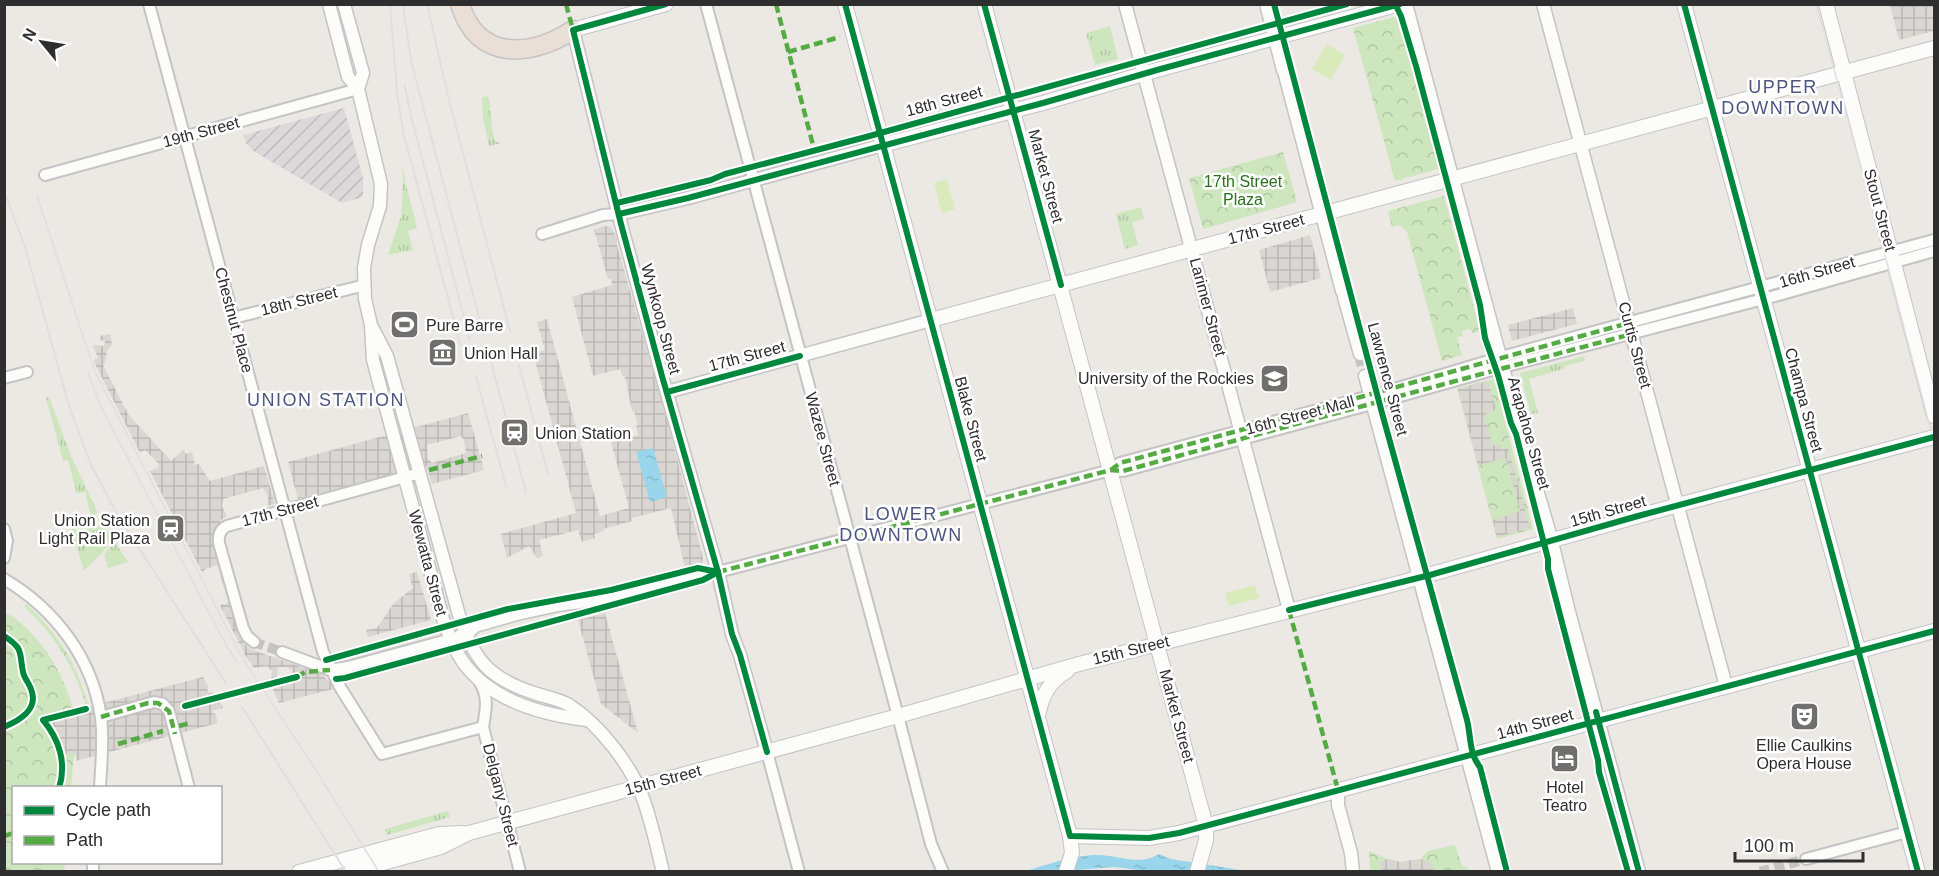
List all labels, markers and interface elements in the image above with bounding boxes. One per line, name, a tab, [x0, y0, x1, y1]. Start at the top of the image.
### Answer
north arrow	[12, 12, 72, 72]
text: N	[19, 25, 40, 44]
district label: UPPER DOWNTOWN	[1721, 77, 1845, 118]
street label: 18th Street	[904, 83, 985, 119]
street label: 19th Street	[161, 114, 242, 150]
street label: Market Street	[1025, 127, 1067, 225]
street label: Stout Street	[1861, 167, 1899, 254]
park label: 17th Street Plaza	[1204, 173, 1283, 208]
street label: 17th Street	[1226, 211, 1307, 247]
street label: 16th Street	[1777, 253, 1857, 291]
street label: Larimer Street	[1187, 256, 1229, 359]
street label: Wynkoop Street	[638, 262, 684, 377]
street label: Chestnut Place	[212, 265, 256, 375]
street label: 18th Street	[259, 283, 340, 319]
street label: Curtis Street	[1615, 300, 1655, 391]
sports icon: Pure Barre	[389, 309, 421, 341]
place label: Pure Barre	[426, 317, 503, 334]
street label: Lawrence Street	[1365, 321, 1411, 438]
museum icon: Union Hall	[427, 337, 459, 369]
street label: 17th Street	[707, 338, 788, 374]
place label: Union Hall	[464, 345, 538, 362]
street label: Champa Street	[1782, 346, 1826, 455]
school or university icon: University of the Rockies	[1259, 362, 1291, 394]
place label: University of the Rockies	[1078, 370, 1254, 387]
street label: Blake Street	[952, 375, 991, 464]
street label: Arapahoe Street	[1505, 375, 1553, 492]
district label: UNION STATION	[247, 390, 405, 410]
street label: Wazee Street	[802, 390, 844, 488]
street label: 16th Street Mall	[1244, 392, 1356, 438]
station icon: Union Station	[498, 417, 530, 449]
place label: Union Station	[535, 425, 631, 442]
street label: 15th Street	[1568, 492, 1648, 530]
street label: 17th Street	[240, 493, 321, 529]
district label: LOWER DOWNTOWN	[839, 504, 963, 545]
street label: Wewatta Street	[406, 508, 450, 618]
place label: Union Station Light Rail Plaza	[39, 512, 150, 547]
station icon: Union Station Light Rail Plaza	[155, 513, 187, 545]
street label: 15th Street	[1091, 632, 1172, 668]
street label: Market Street	[1156, 667, 1198, 765]
theatre icon: Ellie Caulkins Opera House	[1788, 701, 1820, 733]
street label: 14th Street	[1495, 706, 1576, 742]
place label: Ellie Caulkins Opera House	[1756, 737, 1852, 772]
street label: Delgany Street	[480, 742, 522, 849]
hotel icon: Hotel Teatro	[1549, 743, 1581, 775]
street label: 15th Street	[623, 762, 704, 798]
place label: Hotel Teatro	[1543, 779, 1587, 814]
legend	[12, 786, 222, 864]
text: Cycle path	[66, 800, 151, 820]
scale bar	[1735, 825, 1862, 863]
text: Path	[66, 830, 103, 850]
text: 100 m	[1744, 836, 1794, 856]

